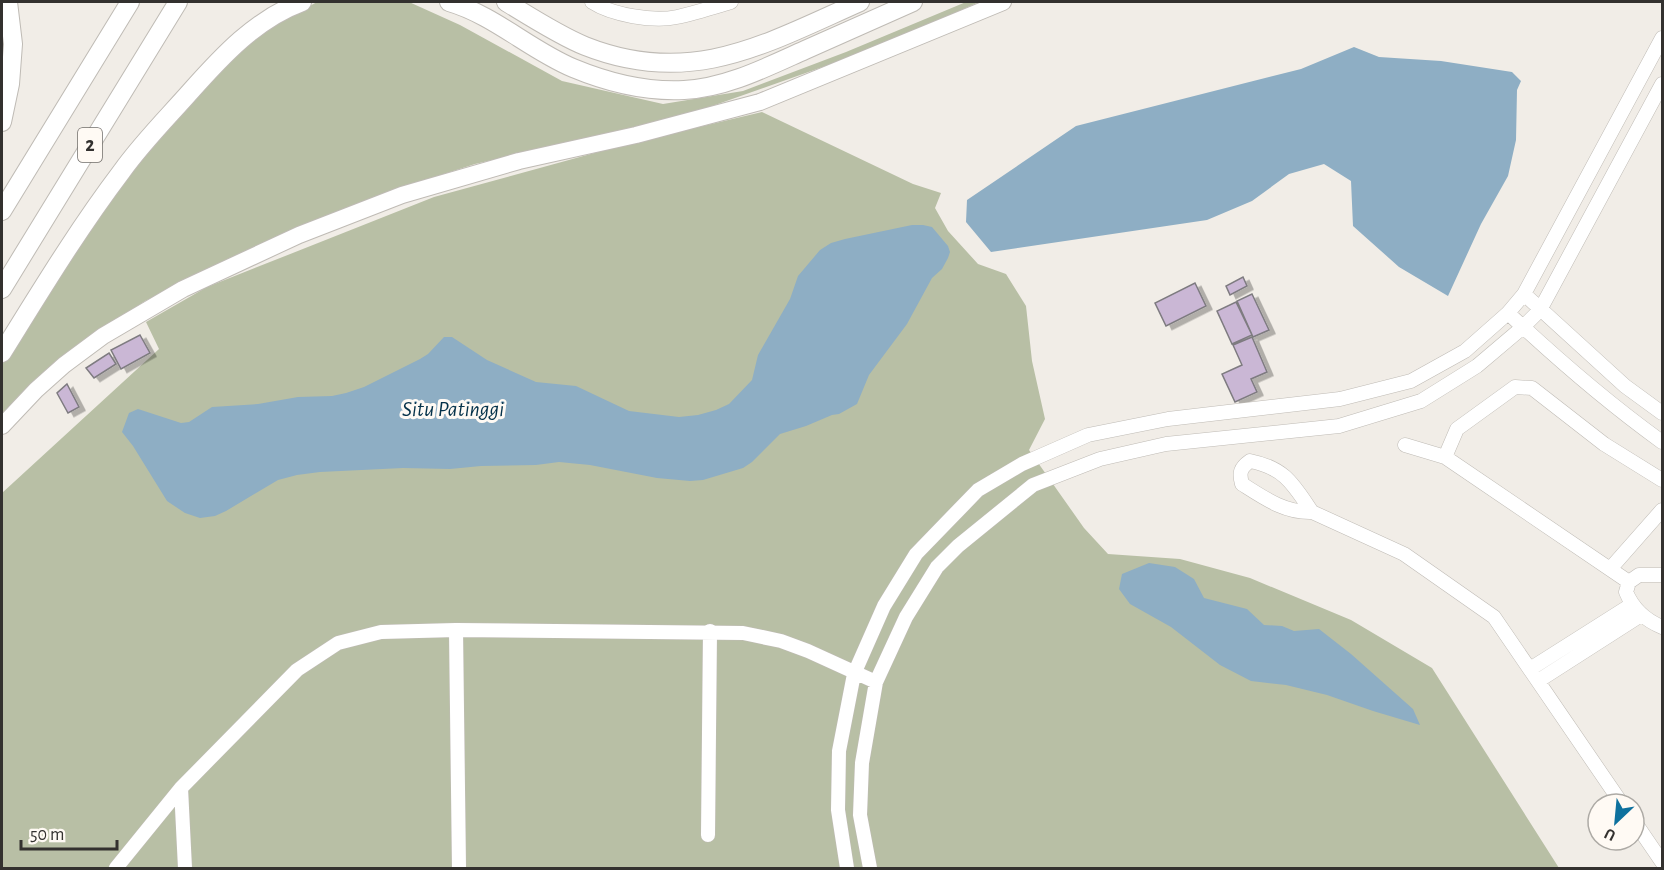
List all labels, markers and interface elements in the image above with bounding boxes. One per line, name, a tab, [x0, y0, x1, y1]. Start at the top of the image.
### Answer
road number: 2	[78, 128, 102, 162]
water label: Situ Patinggi	[402, 398, 504, 420]
north arrow	[1586, 792, 1646, 852]
scale bar	[21, 813, 117, 851]
text: U	[1602, 825, 1618, 844]
text: 50 m	[30, 826, 64, 844]

